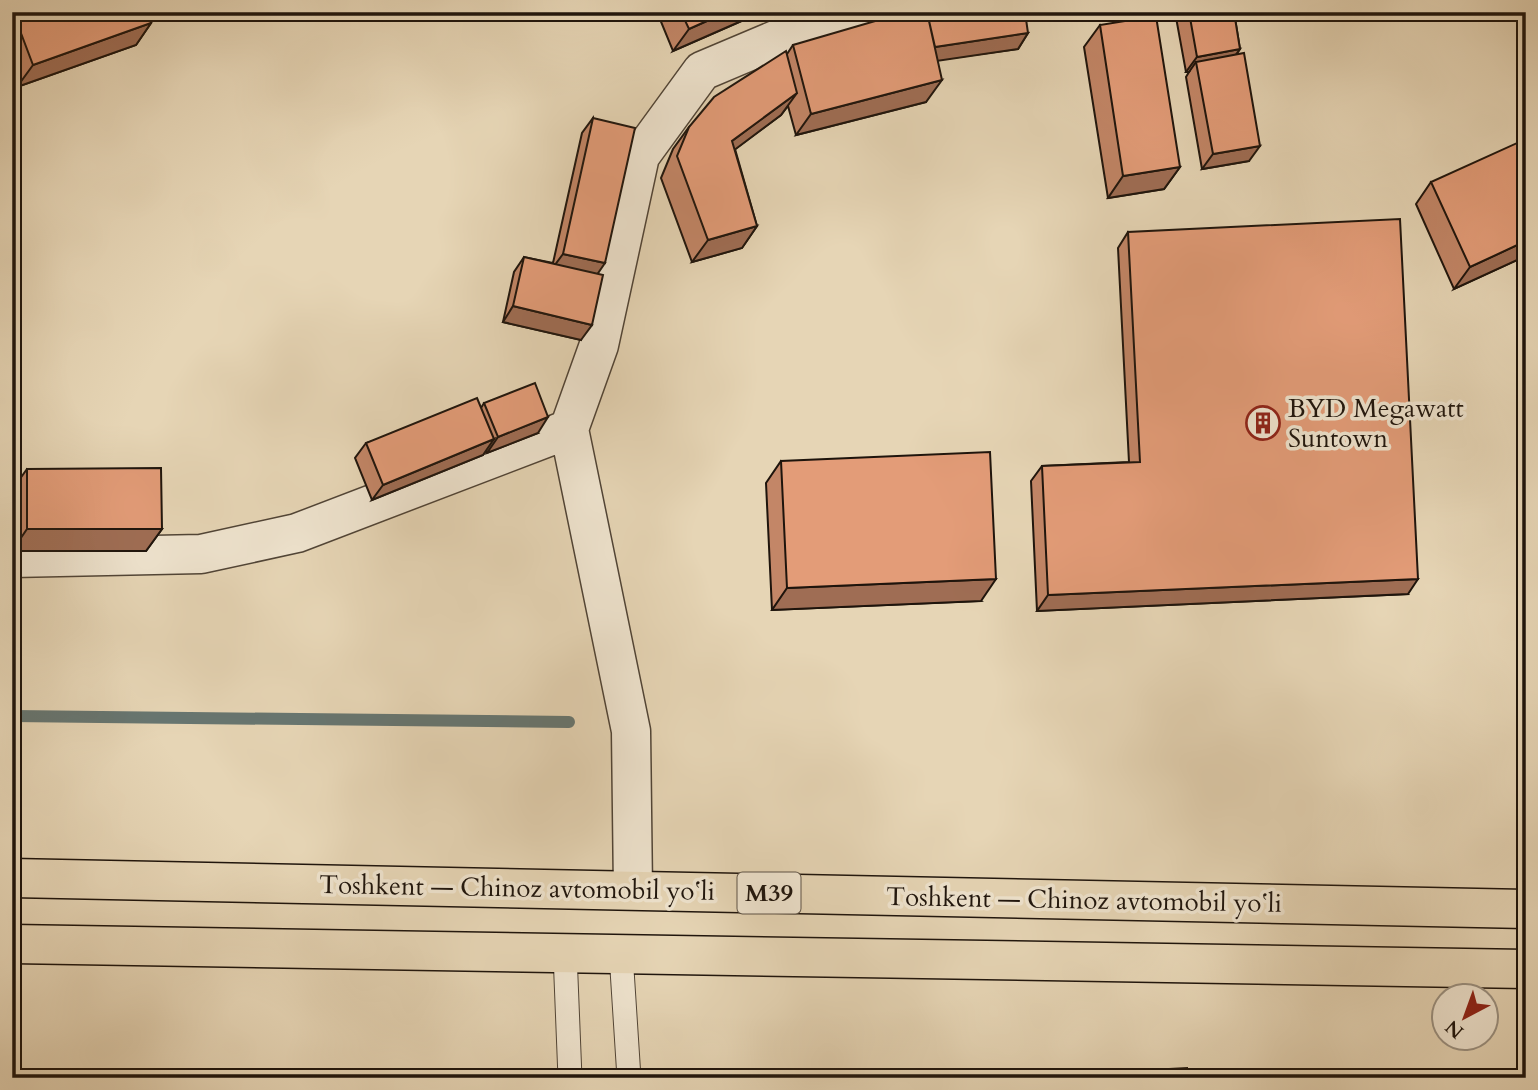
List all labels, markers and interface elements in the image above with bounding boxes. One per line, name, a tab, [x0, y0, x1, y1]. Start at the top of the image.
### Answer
place label: BYD Megawatt Suntown	[1288, 391, 1464, 456]
building icon: BYD Megawatt Suntown	[1244, 404, 1282, 442]
street label: Toshkent — Chinoz avtomobil yoʻli	[319, 867, 715, 909]
road number: M39	[738, 872, 800, 914]
street label: Toshkent — Chinoz avtomobil yoʻli	[886, 879, 1282, 921]
north arrow	[1430, 982, 1500, 1052]
text: N	[1439, 1014, 1469, 1044]

